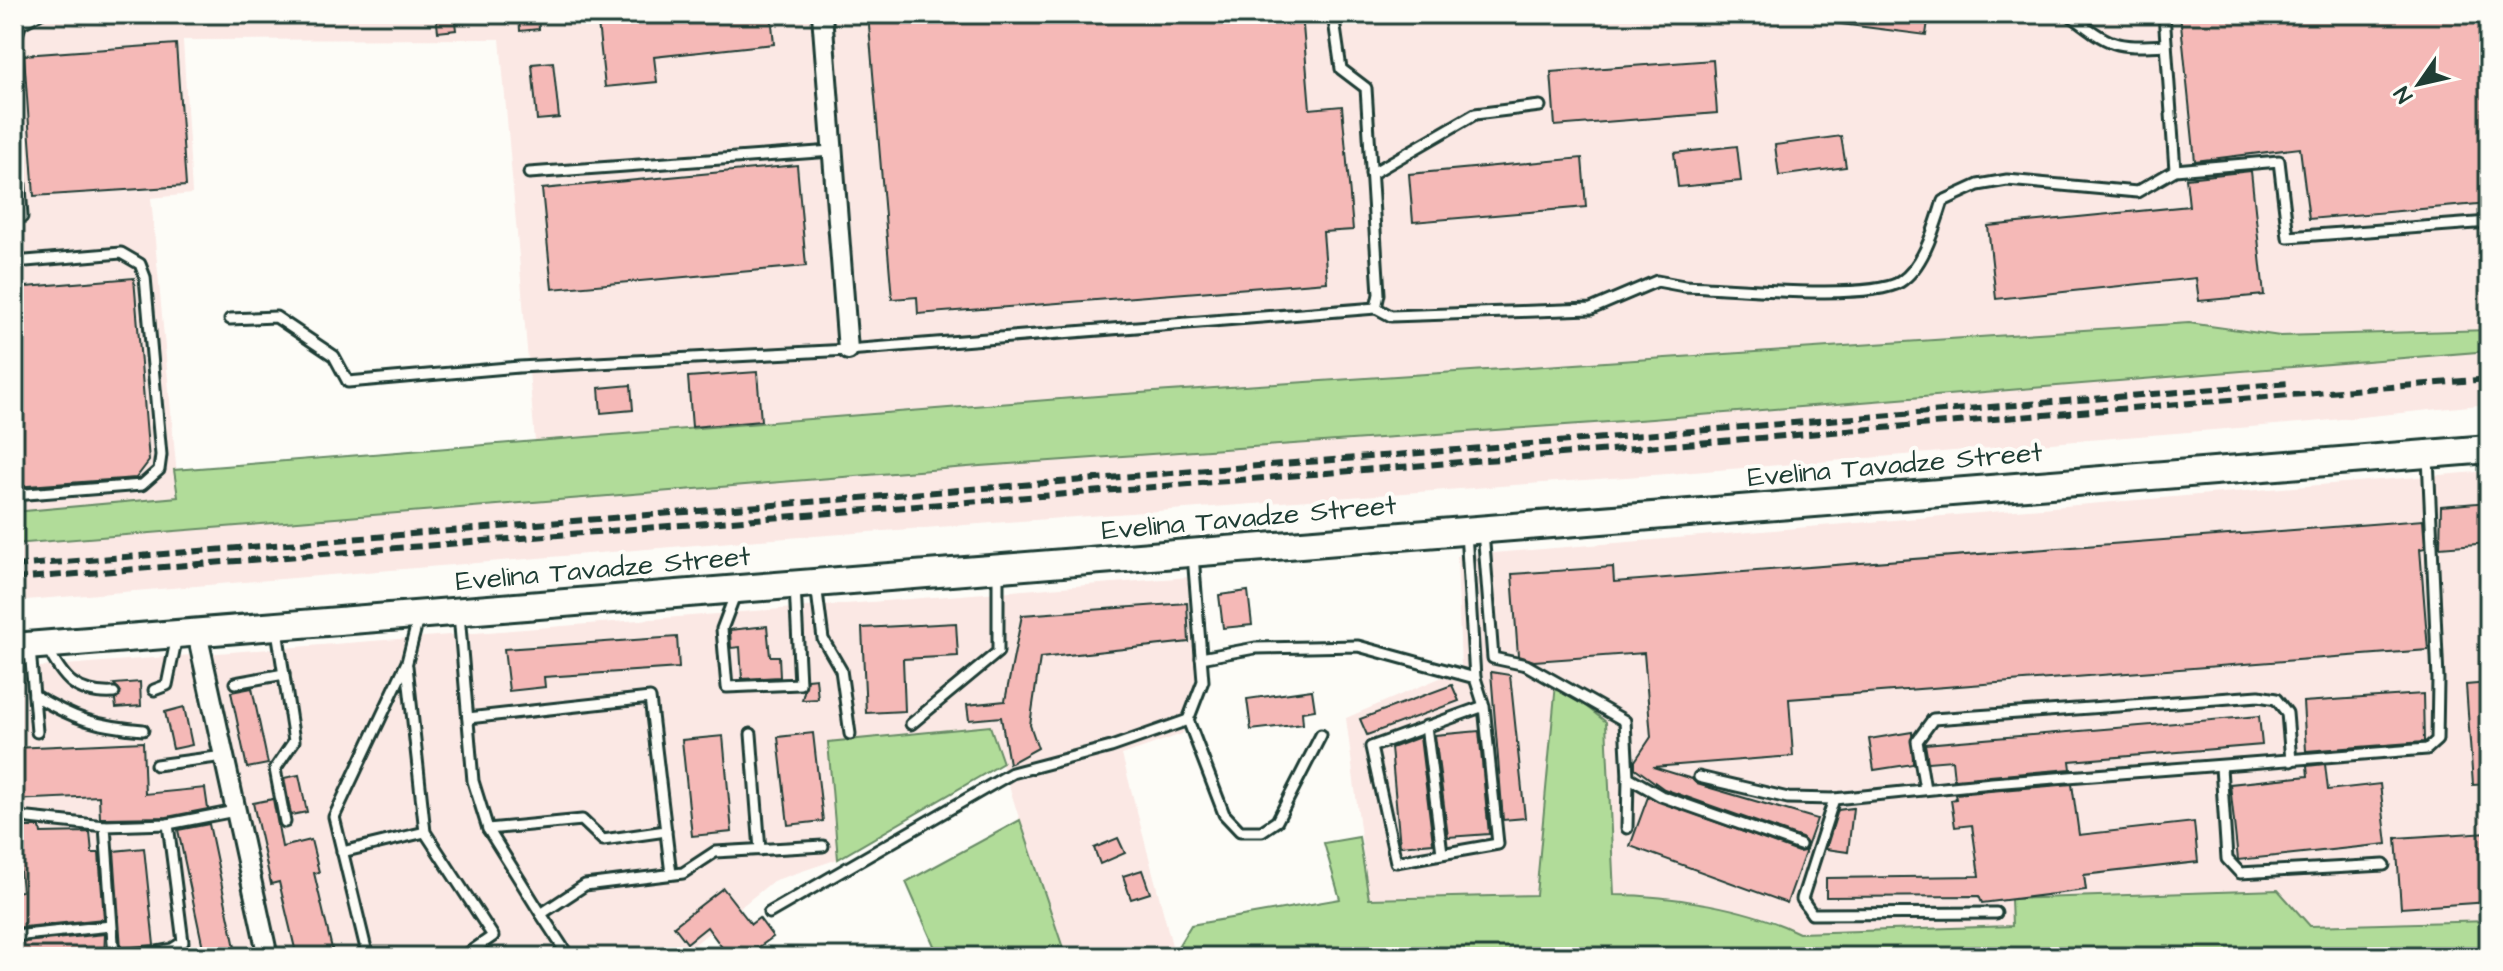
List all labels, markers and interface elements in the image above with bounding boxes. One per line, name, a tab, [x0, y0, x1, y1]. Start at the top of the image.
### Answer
north arrow	[2379, 44, 2459, 124]
text: N	[2387, 80, 2420, 109]
street label: Evelina Tavadze Street	[1746, 433, 2045, 497]
street label: Evelina Tavadze Street	[1100, 486, 1399, 550]
street label: Evelina Tavadze Street	[454, 537, 753, 601]

